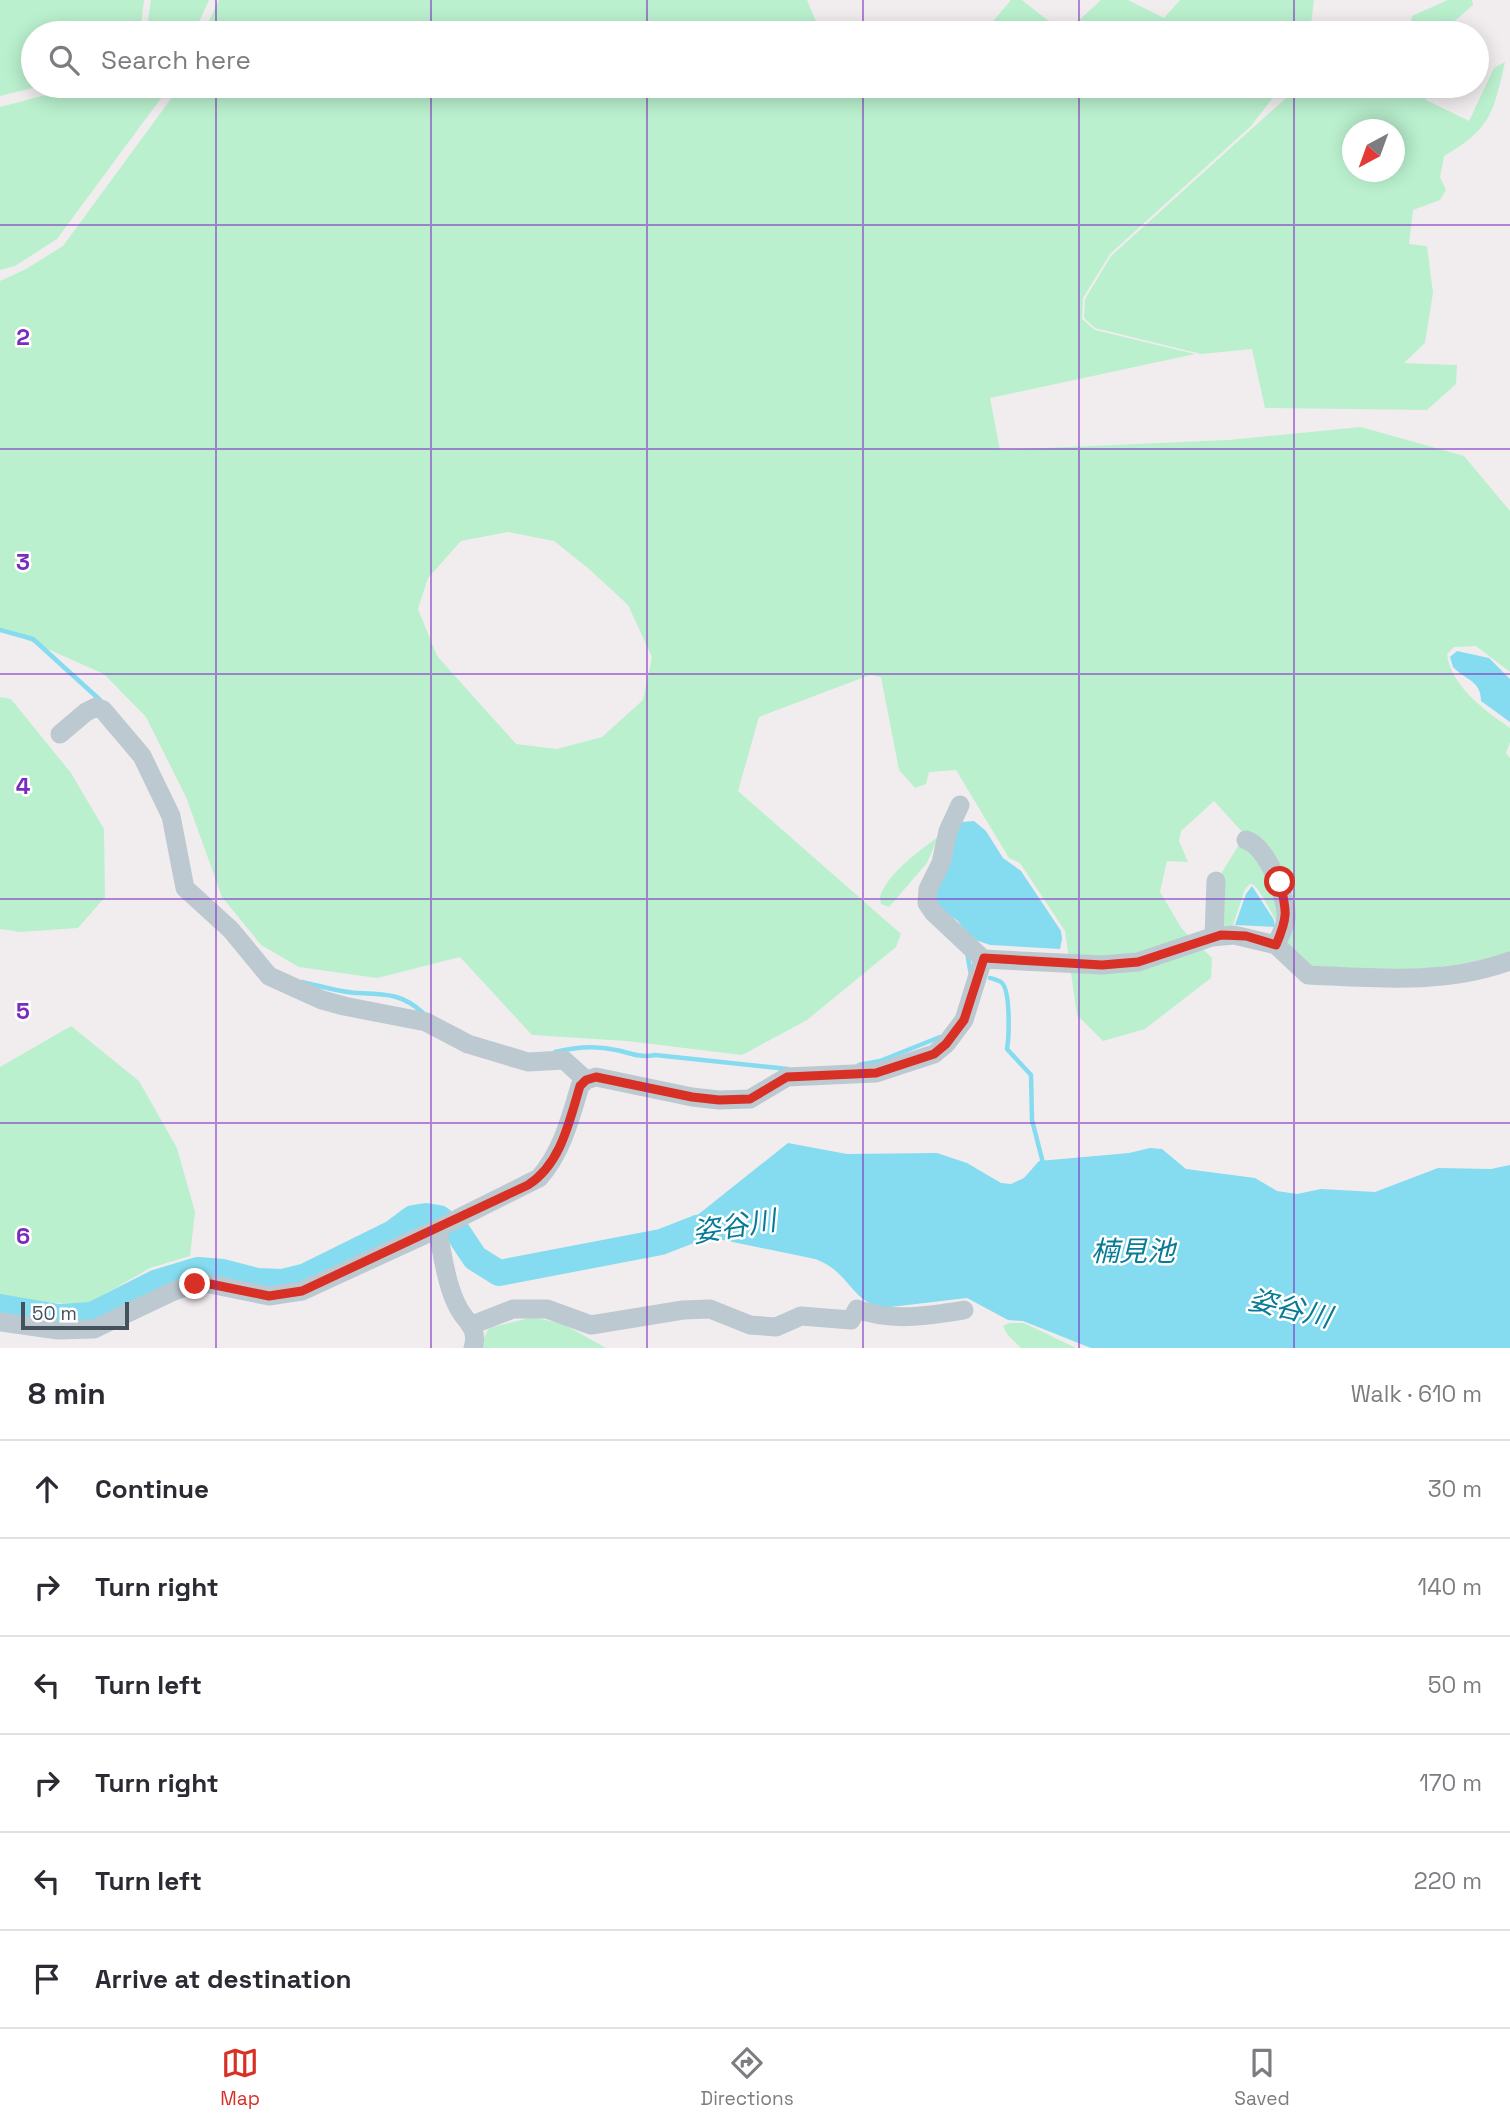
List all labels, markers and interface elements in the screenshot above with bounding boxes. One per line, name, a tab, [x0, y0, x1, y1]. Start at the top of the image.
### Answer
search box	[21, 21, 1489, 98]
icon: search	[45, 41, 83, 79]
text: Search here	[101, 43, 251, 77]
north arrow	[1342, 119, 1405, 182]
text: 2	[16, 322, 30, 352]
text: 3	[16, 547, 30, 577]
text: 4	[16, 771, 31, 801]
route start	[1264, 866, 1295, 897]
text: 5	[16, 996, 30, 1026]
water label: 姿谷川	[690, 1201, 781, 1250]
text: 6	[16, 1221, 30, 1251]
water label: 楠見池	[1091, 1233, 1178, 1269]
route end	[179, 1268, 210, 1299]
water label: 姿谷川	[1245, 1281, 1338, 1336]
scale bar	[21, 1299, 130, 1331]
text: 50 m	[32, 1301, 77, 1326]
text: 8 min	[28, 1374, 106, 1413]
text: Walk · 610 m	[1351, 1379, 1482, 1409]
icon: ahead	[28, 1470, 66, 1508]
text: Continue	[95, 1472, 209, 1506]
text: 30 m	[1428, 1474, 1482, 1504]
icon: right	[28, 1568, 66, 1606]
text: Turn right	[95, 1570, 219, 1604]
text: 140 m	[1418, 1572, 1482, 1602]
icon: left	[28, 1666, 66, 1704]
text: Turn left	[95, 1668, 202, 1702]
text: 50 m	[1428, 1670, 1482, 1700]
icon: right	[28, 1764, 66, 1802]
text: Turn right	[95, 1766, 219, 1800]
text: 170 m	[1419, 1768, 1482, 1798]
icon: left	[28, 1862, 66, 1900]
text: Turn left	[95, 1864, 202, 1898]
text: 220 m	[1414, 1866, 1482, 1896]
icon: arrive	[28, 1960, 66, 1998]
text: Arrive at destination	[95, 1962, 352, 1996]
tab: Map	[220, 2044, 260, 2111]
tab: Directions	[701, 2044, 794, 2111]
tab: Saved	[1234, 2044, 1290, 2111]

